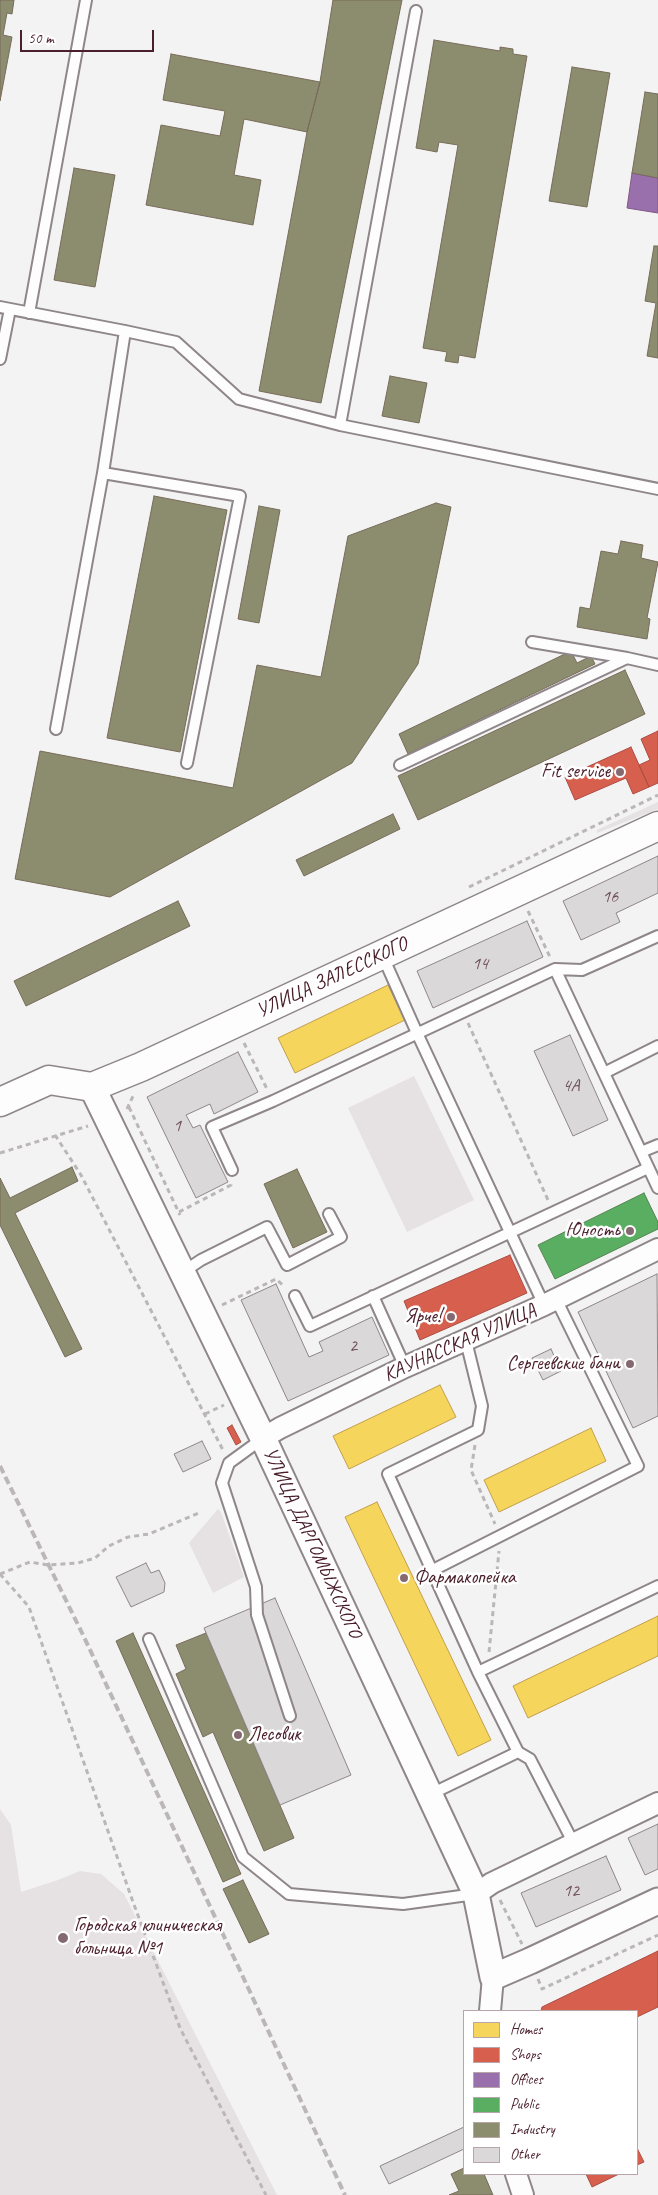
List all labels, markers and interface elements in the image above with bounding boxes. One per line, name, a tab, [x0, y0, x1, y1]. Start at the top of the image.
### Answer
scale bar	[22, 20, 156, 52]
text: 50 m	[28, 29, 54, 48]
place label: Fit service	[541, 760, 610, 784]
marker: Fit service	[614, 766, 626, 778]
house number: 16	[602, 886, 618, 908]
street label: УЛИЦА ЗАЛЕССКОГО	[253, 932, 411, 1024]
house number: 14	[472, 953, 488, 975]
house number: 4А	[562, 1075, 580, 1097]
house number: 1	[173, 1115, 181, 1137]
place label: Юность	[566, 1219, 620, 1243]
marker: Юность	[624, 1225, 636, 1237]
street label: КАУНАССКАЯ УЛИЦА	[380, 1299, 540, 1387]
place label: Ярче!	[404, 1305, 441, 1329]
marker: Ярче!	[445, 1311, 457, 1323]
house number: 2	[349, 1335, 357, 1357]
place label: Сергеевские бани	[507, 1352, 620, 1376]
marker: Сергеевские бани	[624, 1358, 636, 1370]
street label: УЛИЦА ДАРГОМЫЖСКОГО	[257, 1444, 367, 1642]
place label: Фармакопейка	[414, 1566, 516, 1590]
marker: Фармакопейка	[398, 1572, 410, 1584]
place label: Лесовик	[248, 1723, 301, 1747]
marker: Лесовик	[232, 1729, 244, 1741]
house number: 12	[563, 1880, 579, 1902]
place label: Городская клиническая больница №1	[74, 1914, 221, 1961]
marker: Городская клиническая больница №1	[56, 1931, 70, 1945]
legend	[463, 2010, 638, 2175]
text: Homes	[510, 2020, 542, 2039]
text: Shops	[510, 2045, 541, 2064]
text: Offices	[510, 2070, 543, 2089]
text: Public	[510, 2095, 539, 2114]
text: Industry	[510, 2120, 555, 2139]
text: Other	[510, 2145, 540, 2164]

